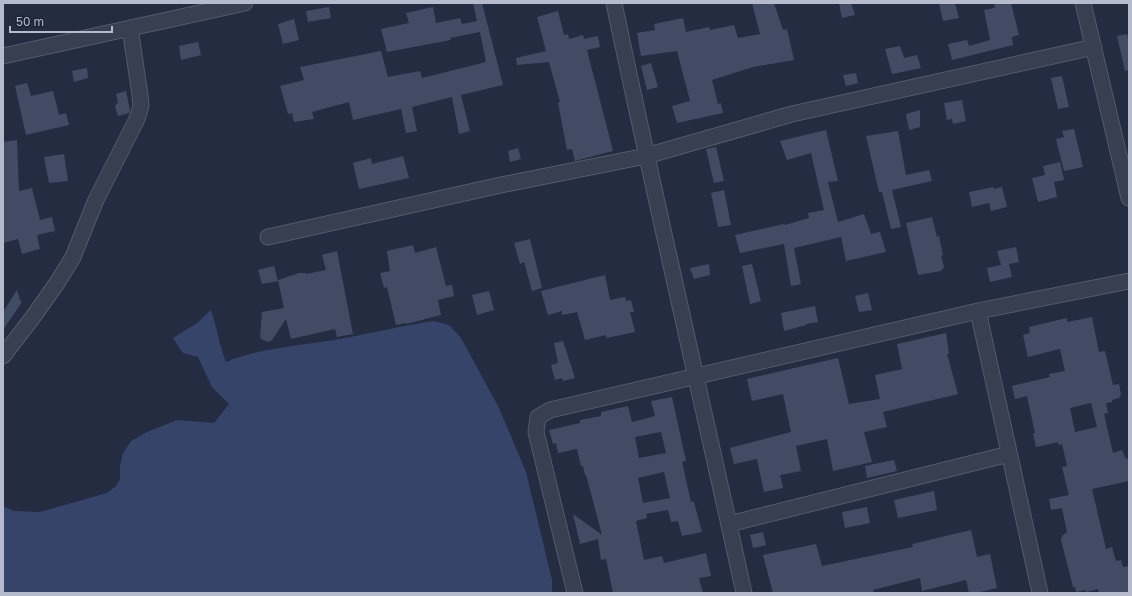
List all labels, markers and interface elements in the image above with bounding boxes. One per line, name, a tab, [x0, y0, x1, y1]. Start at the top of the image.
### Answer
scale bar	[10, 8, 112, 34]
text: 50 m	[16, 14, 44, 29]

